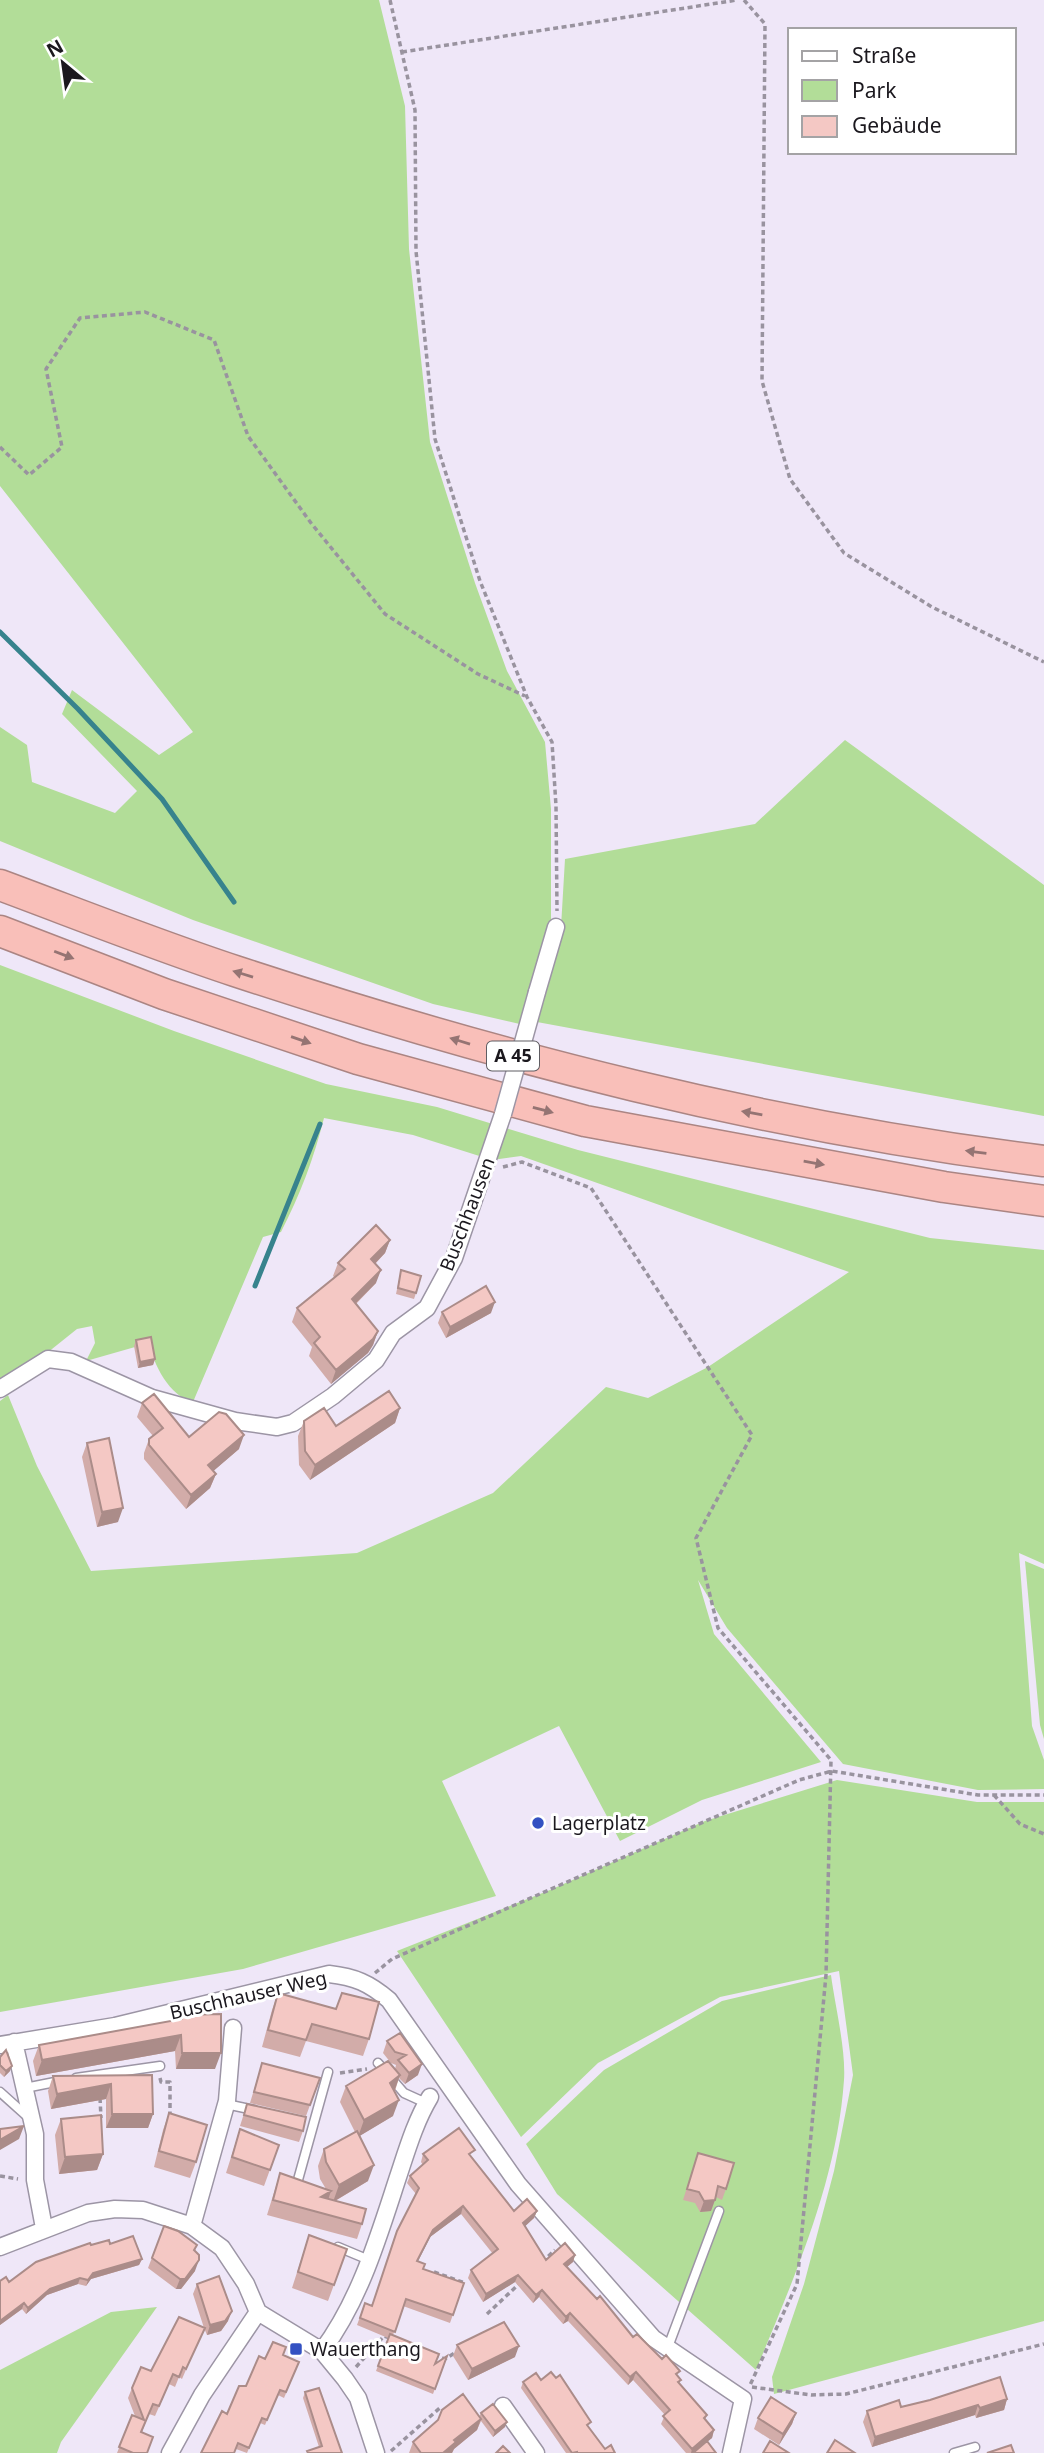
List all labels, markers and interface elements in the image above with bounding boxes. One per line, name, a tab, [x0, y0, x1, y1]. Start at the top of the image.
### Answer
north arrow	[28, 28, 98, 98]
legend	[788, 28, 1016, 154]
text: N	[42, 33, 68, 63]
text: Straße	[852, 41, 916, 69]
text: Park	[852, 76, 897, 104]
text: Gebäude	[852, 111, 942, 139]
one-way arrow	[53, 950, 74, 961]
one-way arrow	[232, 968, 253, 978]
one-way arrow	[291, 1035, 312, 1046]
one-way arrow	[449, 1035, 470, 1045]
road number: A 45	[487, 1042, 539, 1070]
one-way arrow	[532, 1105, 554, 1116]
one-way arrow	[741, 1107, 763, 1118]
one-way arrow	[965, 1147, 987, 1158]
street label: Buschhausen	[433, 1153, 501, 1275]
one-way arrow	[803, 1158, 825, 1169]
place label: Lagerplatz	[552, 1810, 646, 1836]
marker: Lagerplatz	[530, 1815, 546, 1831]
street label: Buschhauser Weg	[167, 1964, 329, 2026]
place label: Wauerthang	[310, 2336, 421, 2362]
marker: Wauerthang	[288, 2341, 304, 2357]

